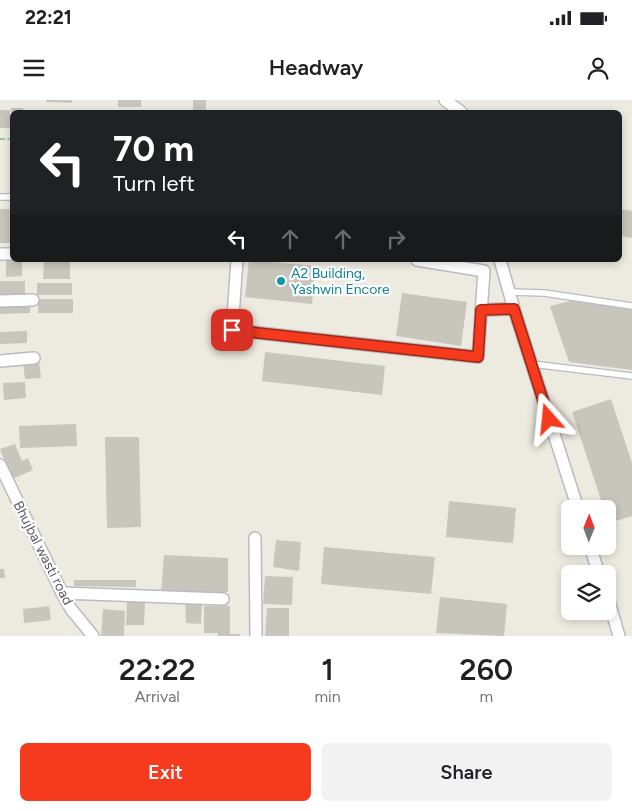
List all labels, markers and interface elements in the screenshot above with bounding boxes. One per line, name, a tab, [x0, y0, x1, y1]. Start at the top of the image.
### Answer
text: 22:21	[25, 6, 72, 29]
icon: menu	[20, 54, 48, 82]
text: Headway	[269, 54, 363, 81]
icon: person	[584, 54, 612, 82]
text: 70 m	[113, 128, 194, 170]
icon: left	[30, 130, 95, 195]
text: Turn left	[113, 170, 195, 197]
icon: left	[223, 225, 251, 253]
icon: ahead	[276, 225, 304, 253]
icon: ahead	[329, 225, 357, 253]
icon: right	[382, 225, 410, 253]
place label: A2 Building, Yashwin Encore	[291, 265, 390, 298]
marker: A2 Building, Yashwin Encore	[275, 275, 287, 287]
pin	[211, 309, 253, 351]
icon: arrive	[218, 316, 246, 344]
position arrow	[522, 392, 574, 444]
street label: Bhujbal wasti road	[9, 498, 77, 608]
north arrow	[561, 500, 616, 555]
map controls	[561, 500, 616, 620]
button: layers	[561, 565, 616, 620]
text: 22:22	[119, 651, 196, 688]
text: 1	[321, 651, 334, 688]
text: 260	[460, 651, 513, 688]
text: Arrival	[135, 687, 180, 706]
text: min	[314, 687, 341, 706]
text: m	[480, 687, 493, 706]
button: Exit	[20, 743, 311, 801]
button: Share	[321, 743, 612, 801]

